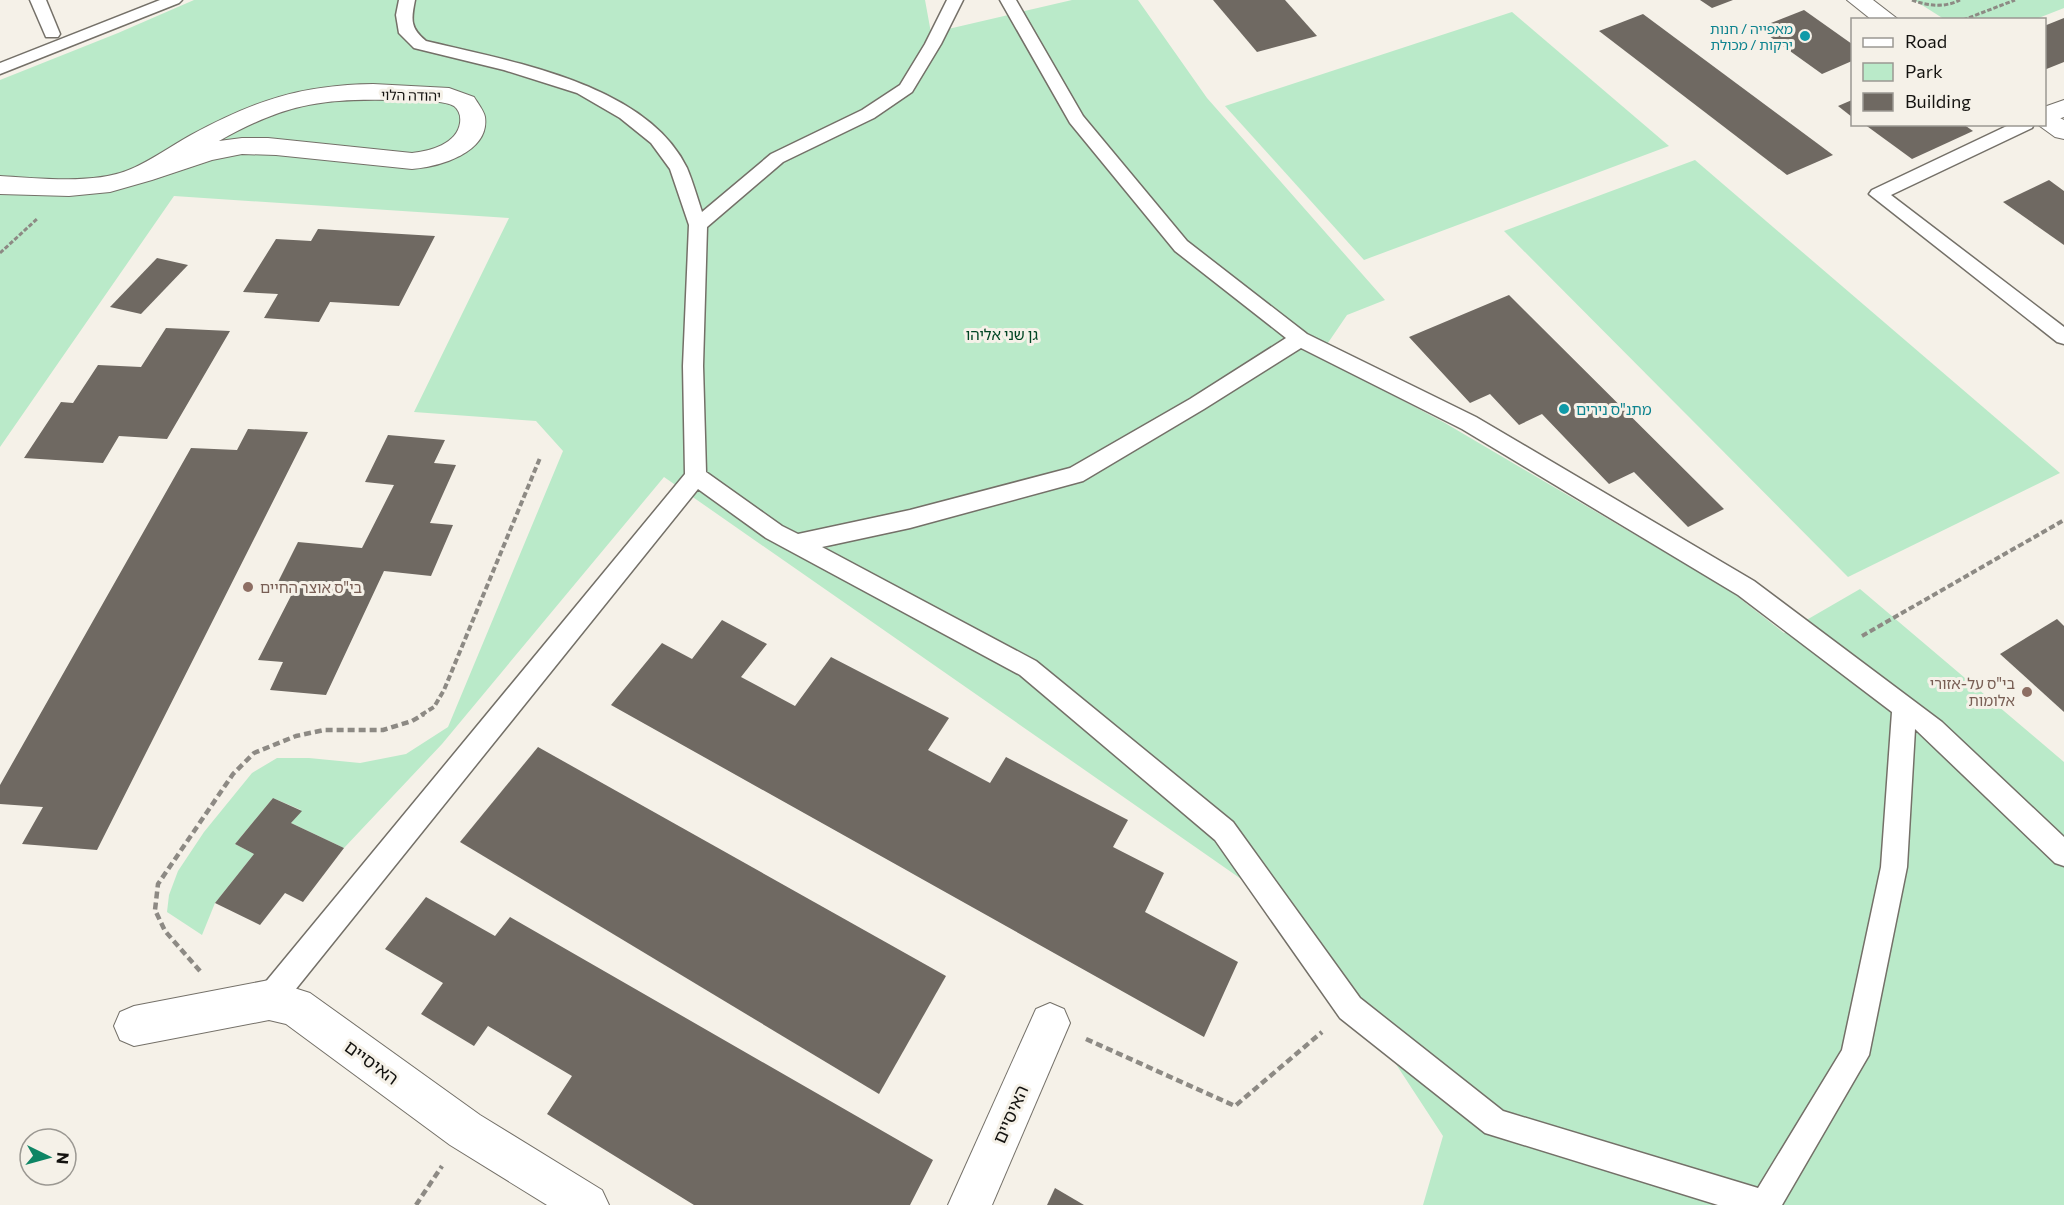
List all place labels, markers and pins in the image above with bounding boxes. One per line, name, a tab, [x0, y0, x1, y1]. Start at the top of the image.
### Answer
place label: מאפייה / חנות ירקות / מכולת	[1710, 20, 1793, 53]
marker: מאפייה / חנות ירקות / מכולת	[1798, 29, 1812, 43]
place label: מתנ"ס נירים	[1576, 400, 1652, 418]
marker: מתנ"ס נירים	[1557, 402, 1571, 416]
place label: בי"ס אוצר החיים	[260, 578, 363, 596]
marker: בי"ס אוצר החיים	[241, 580, 255, 594]
place label: בי"ס על-אזורי אלומות	[1930, 674, 2015, 709]
marker: בי"ס על-אזורי אלומות	[2020, 685, 2034, 699]

